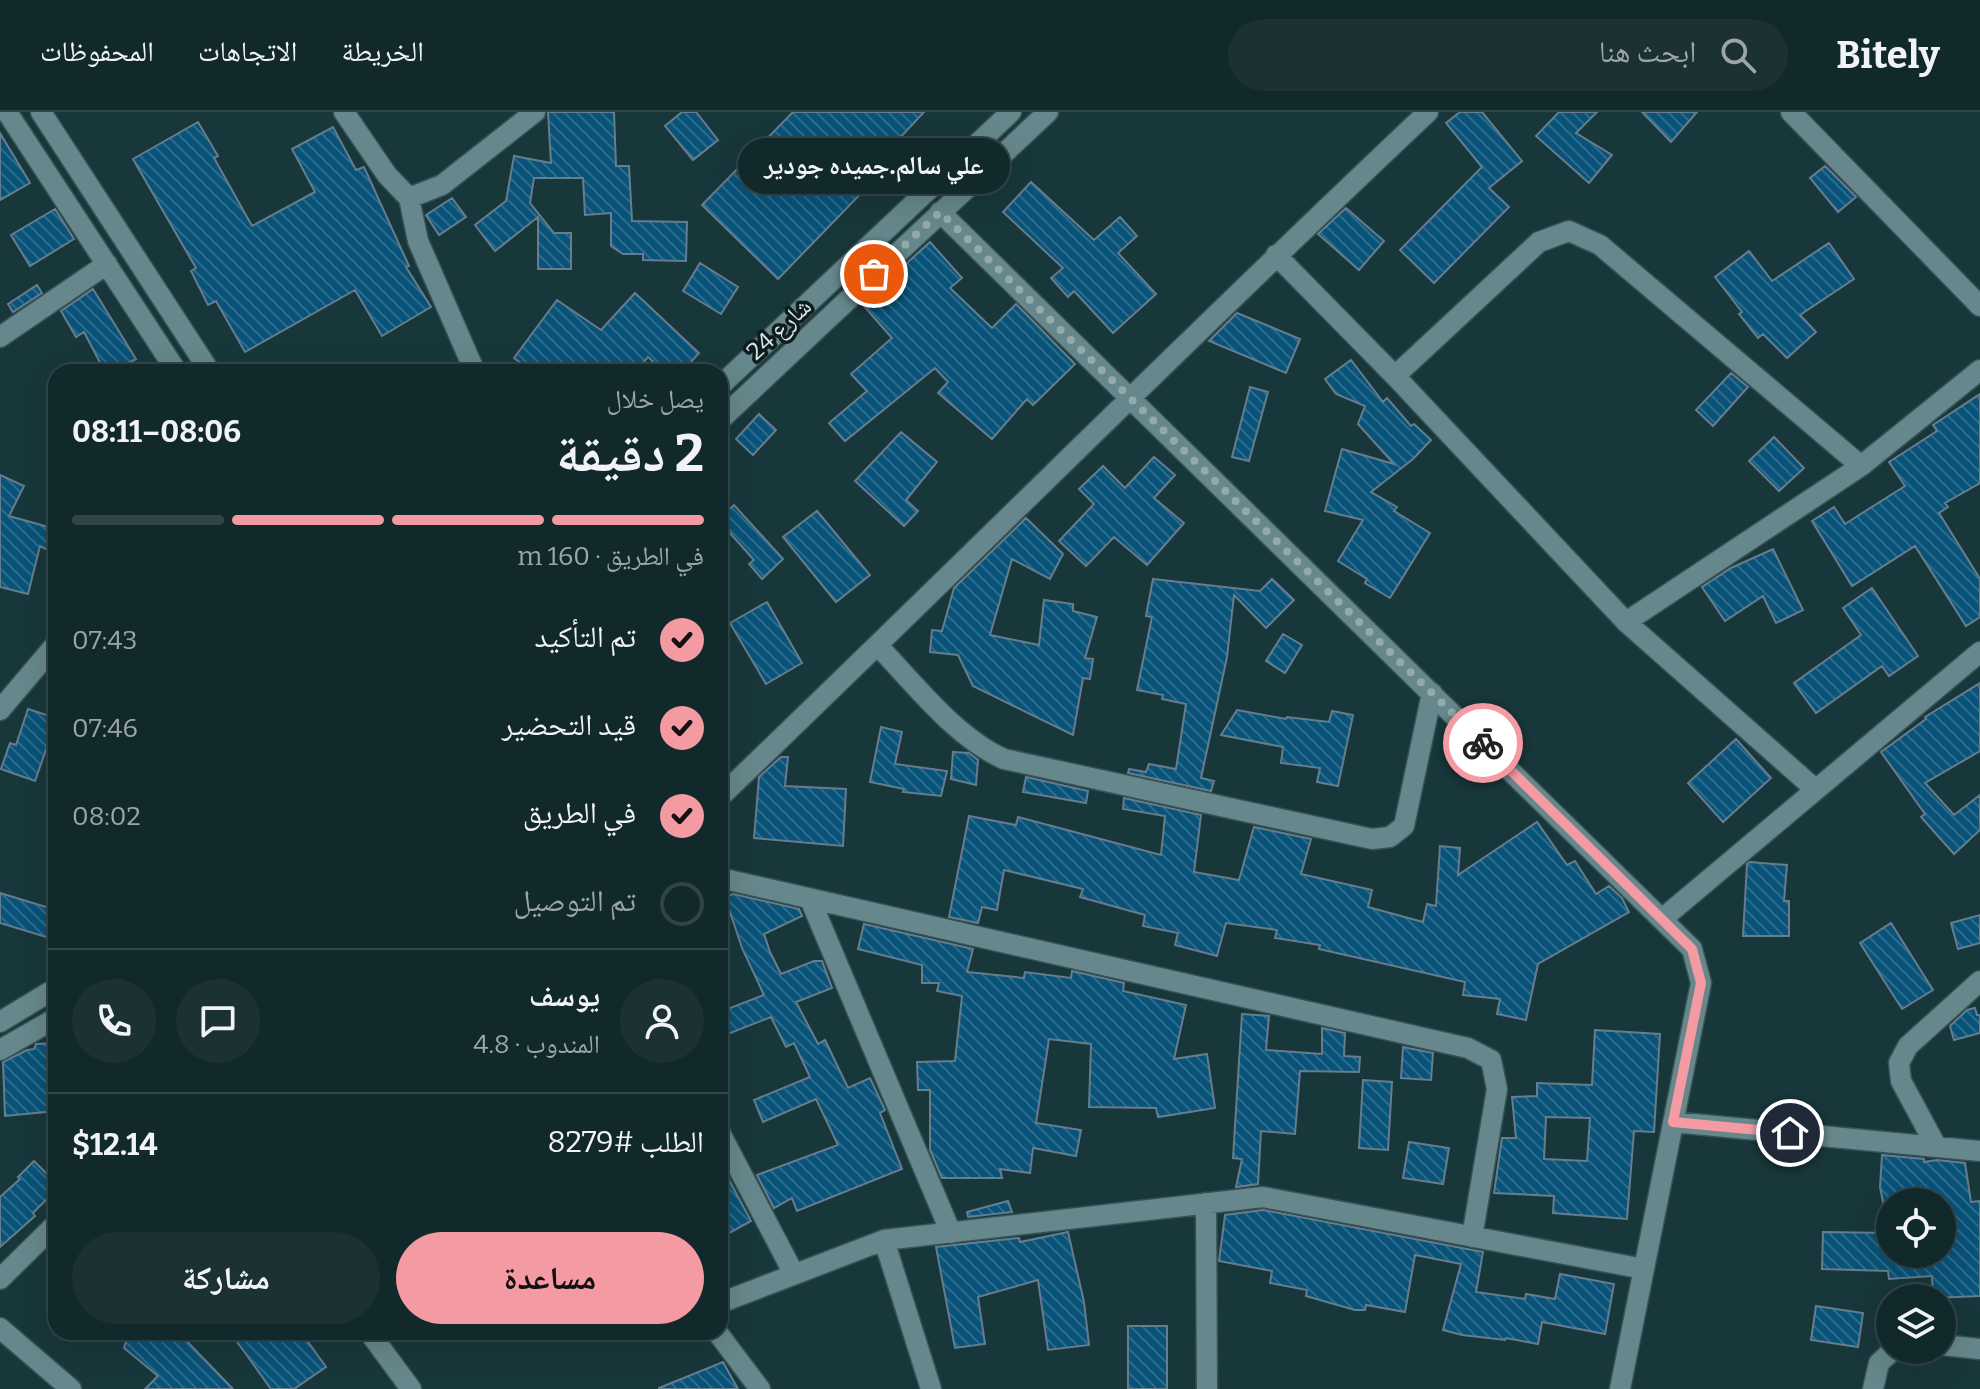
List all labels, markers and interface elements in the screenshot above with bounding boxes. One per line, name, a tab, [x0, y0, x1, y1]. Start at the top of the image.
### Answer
search box	[1228, 19, 1788, 91]
text: Bitely	[1836, 32, 1940, 78]
icon: search	[1716, 33, 1760, 77]
text: ابحث هنا	[1599, 34, 1696, 70]
text: المحفوظات	[40, 35, 154, 68]
text: الاتجاهات	[198, 35, 297, 68]
text: الخريطة	[341, 35, 424, 68]
callout: علي سالم.جميده جودير	[738, 138, 1010, 194]
text: علي سالم.جميده جودير	[764, 150, 984, 181]
pin	[840, 240, 908, 308]
icon: bag	[852, 252, 896, 296]
street label: شارع 24	[741, 292, 818, 366]
text: يصل خلال	[606, 384, 704, 415]
text: 08:06–08:11	[72, 414, 241, 450]
text: 2 دقيقة	[556, 422, 704, 485]
text: في الطريق · 160 m	[517, 541, 704, 572]
icon: check	[660, 618, 704, 662]
text: تم التأكيد	[535, 619, 636, 655]
text: 07:43	[72, 625, 137, 656]
courier	[1443, 703, 1523, 783]
icon: check	[660, 706, 704, 750]
text: قيد التحضير	[502, 707, 636, 743]
text: 07:46	[72, 713, 138, 744]
icon: bike	[1461, 721, 1505, 765]
icon: check	[660, 794, 704, 838]
text: في الطريق	[523, 795, 636, 831]
text: 08:02	[72, 801, 141, 832]
text: تم التوصيل	[513, 883, 636, 919]
text: يوسف	[529, 978, 600, 1014]
button: phone	[72, 979, 156, 1063]
button: chat	[176, 979, 260, 1063]
button: person	[620, 979, 704, 1063]
text: المندوب · 4.8	[473, 1029, 600, 1060]
pin	[1756, 1099, 1824, 1167]
icon: home	[1768, 1111, 1812, 1155]
text: الطلب #8279	[547, 1124, 704, 1160]
text: $12.14	[72, 1127, 158, 1163]
map controls	[1876, 1188, 1956, 1364]
button: locate	[1876, 1188, 1956, 1268]
button: مشاركة	[72, 1232, 380, 1324]
button: مساعدة	[396, 1232, 704, 1324]
button: layers	[1876, 1284, 1956, 1364]

